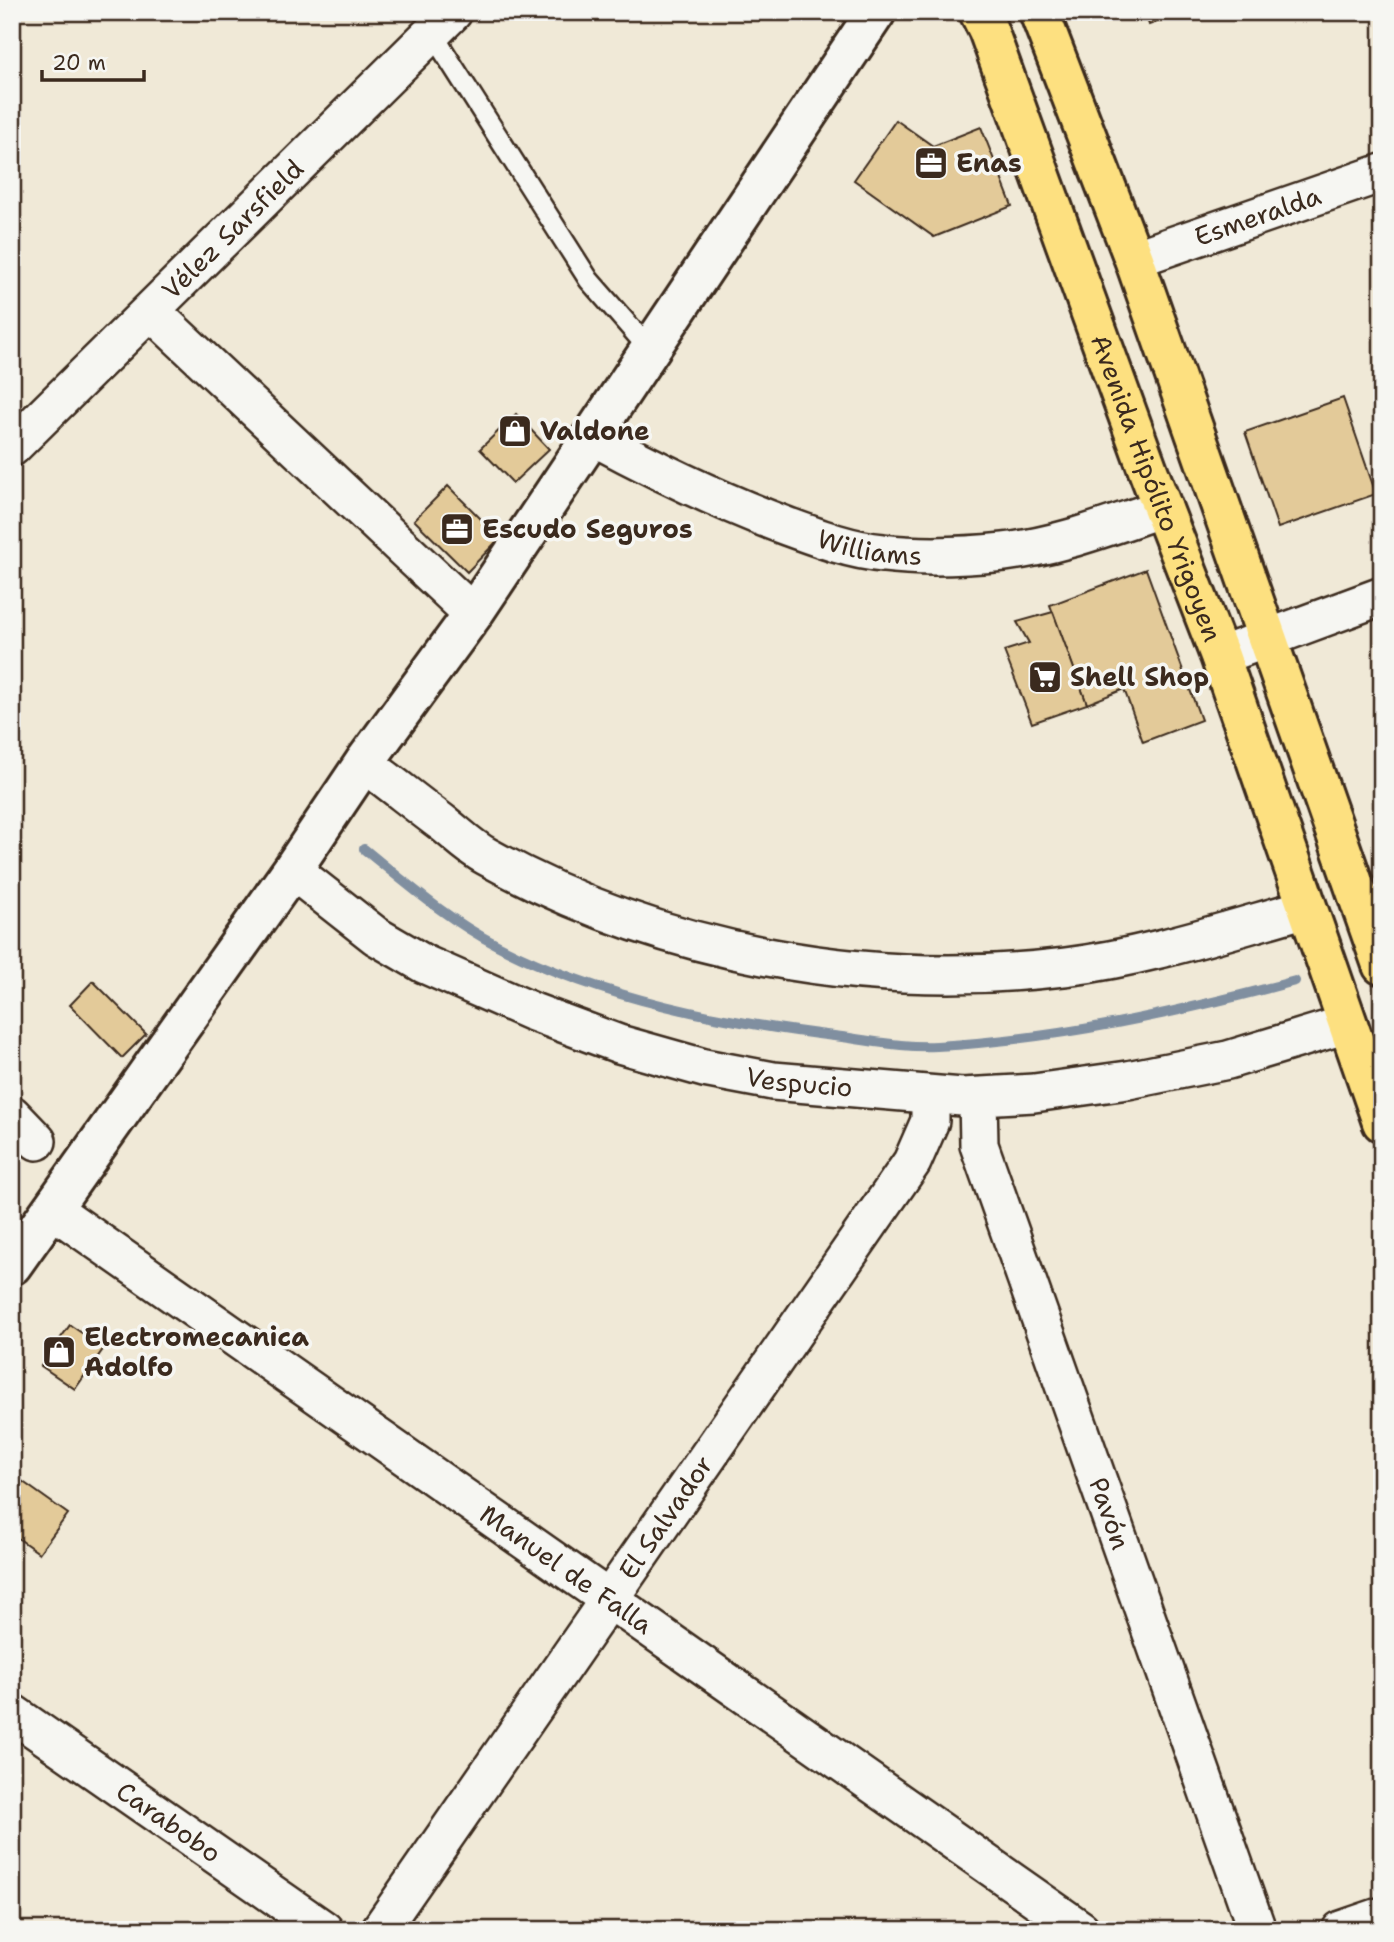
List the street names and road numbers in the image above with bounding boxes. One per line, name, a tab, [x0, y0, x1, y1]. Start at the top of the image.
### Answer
street label: Vélez Sarsfield	[154, 151, 311, 307]
street label: Esmeralda	[1190, 178, 1325, 254]
street label: Avenida Hipólito Yrigoyen	[1083, 329, 1231, 646]
street label: Williams	[813, 521, 923, 573]
street label: Vespucio	[743, 1058, 854, 1105]
street label: El Salvador	[610, 1448, 721, 1586]
street label: Pavón	[1081, 1473, 1139, 1554]
street label: Manuel de Falla	[473, 1496, 660, 1642]
street label: Carabobo	[110, 1773, 228, 1870]

